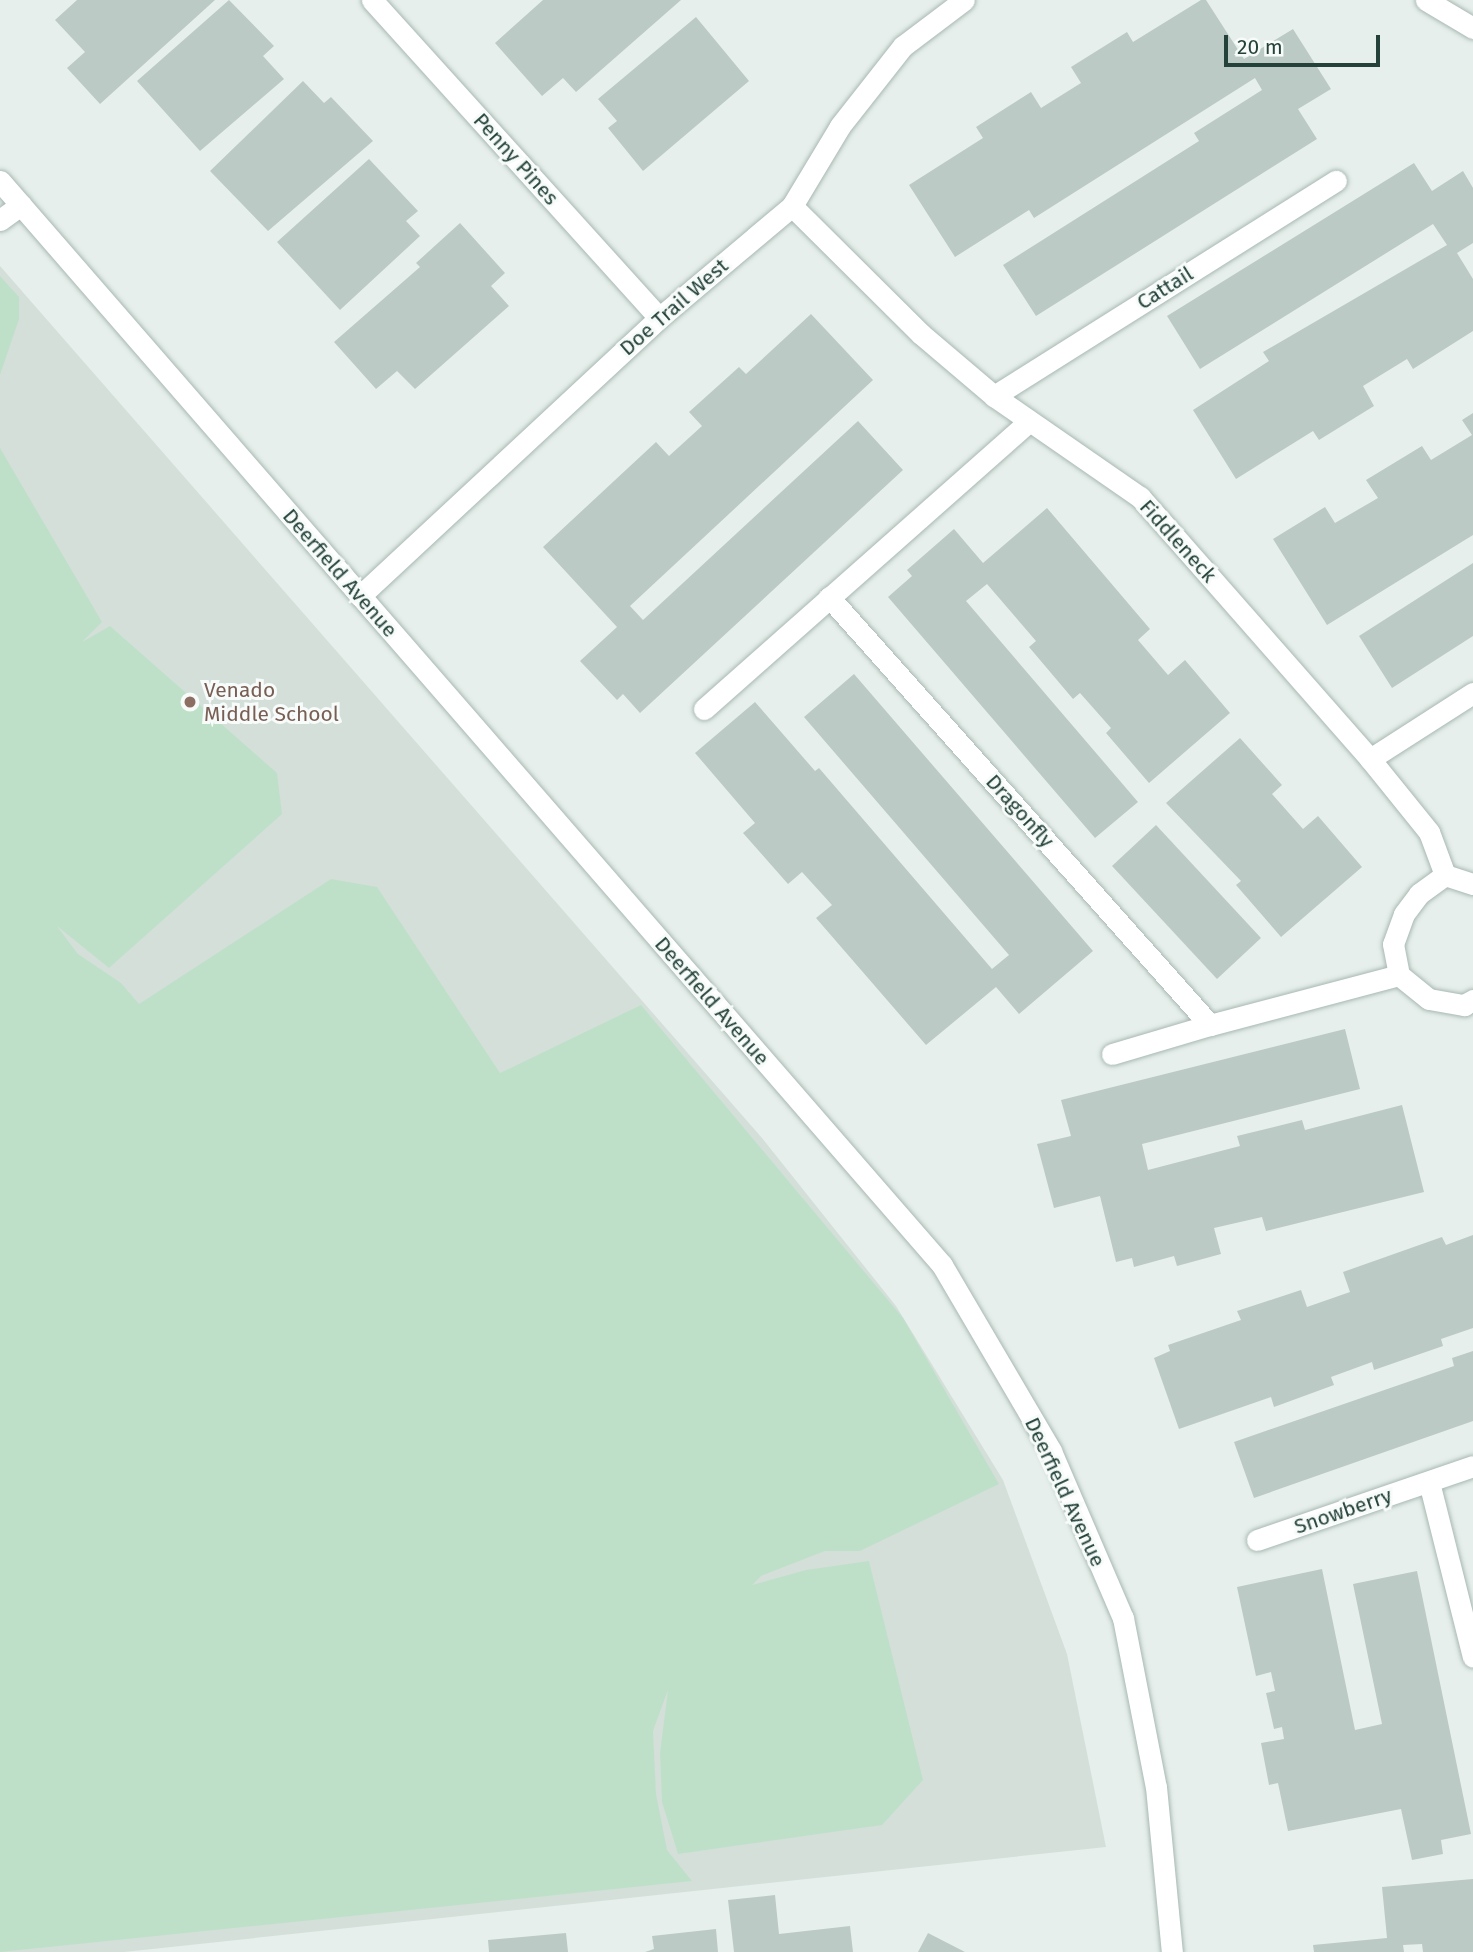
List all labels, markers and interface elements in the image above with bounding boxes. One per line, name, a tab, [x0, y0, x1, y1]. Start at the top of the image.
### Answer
scale bar	[1228, 21, 1384, 65]
text: 20 m	[1237, 34, 1283, 60]
street label: Penny Pines	[468, 108, 564, 210]
street label: Doe Trail West	[615, 253, 733, 361]
street label: Cattail	[1132, 261, 1198, 315]
street label: Fiddleneck	[1134, 494, 1222, 588]
street label: Deerfield Avenue	[277, 504, 403, 642]
place label: Venado Middle School	[204, 677, 339, 727]
marker: Venado Middle School	[182, 694, 198, 710]
street label: Dragonfly	[981, 769, 1059, 853]
street label: Deerfield Avenue	[649, 932, 775, 1070]
street label: Deerfield Avenue	[1019, 1413, 1111, 1571]
street label: Snowberry	[1291, 1483, 1395, 1539]

